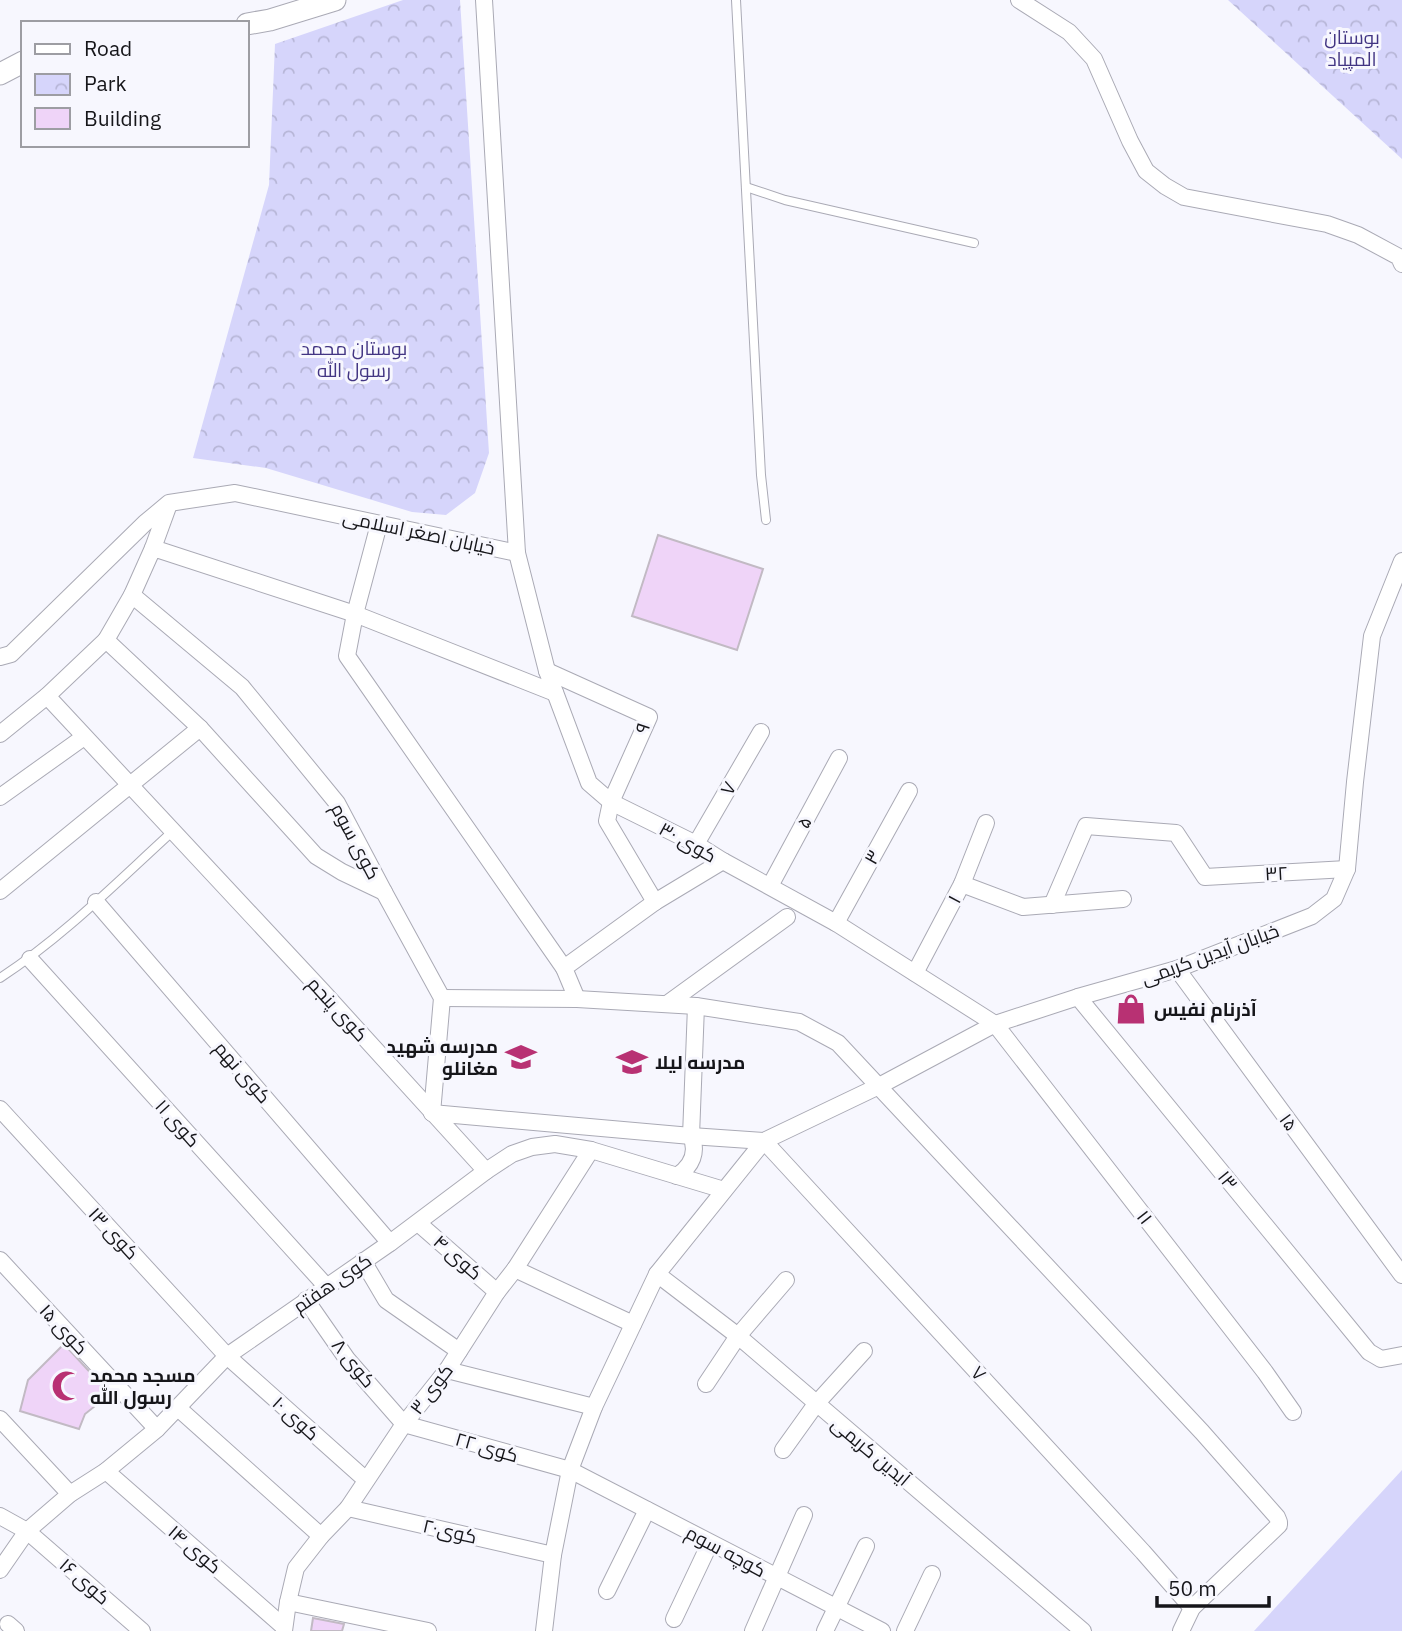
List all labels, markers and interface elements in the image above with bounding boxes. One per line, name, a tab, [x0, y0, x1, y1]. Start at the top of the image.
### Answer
legend	[21, 21, 248, 147]
park label: بوستان المپیاد	[1324, 25, 1380, 71]
text: Road	[84, 34, 132, 62]
text: Park	[84, 69, 127, 97]
text: Building	[84, 104, 161, 132]
park label: بوستان محمد رسول الله	[301, 336, 407, 382]
street label: خیابان اصغر اسلامی	[341, 504, 497, 560]
street label: ۹	[629, 720, 655, 736]
street label: ۷	[715, 777, 741, 799]
street label: کوی سوم	[324, 799, 386, 884]
street label: ۵	[791, 812, 817, 832]
street label: کوی ۳۰	[655, 816, 721, 868]
street label: ۳	[858, 846, 886, 868]
street label: ۳۲	[1264, 860, 1288, 886]
street label: ۱	[942, 891, 966, 907]
street label: خیابان آیدین کریمی	[1138, 918, 1282, 990]
street label: کوی پنجم	[301, 972, 373, 1048]
shop icon: آذرنام نفیس	[1114, 992, 1148, 1026]
place label: آذرنام نفیس	[1154, 997, 1257, 1023]
place label: مدرسه شهید مغانلو	[387, 1034, 498, 1080]
street label: کوی نهم	[208, 1036, 276, 1109]
school or university icon: مدرسه شهید مغانلو	[504, 1040, 538, 1074]
school or university icon: مدرسه لیلا	[615, 1045, 649, 1079]
place label: مدرسه لیلا	[655, 1050, 745, 1074]
street label: کوی ۱۱	[150, 1094, 206, 1152]
street label: ۱۵	[1275, 1108, 1303, 1136]
street label: ۱۳	[1213, 1165, 1243, 1195]
street label: کوی ۱۳	[84, 1202, 144, 1264]
street label: ۱۱	[1132, 1205, 1158, 1229]
street label: کوی ۴	[429, 1229, 487, 1285]
street label: کوی هفتم	[288, 1248, 377, 1320]
street label: کوی ۱۵	[35, 1299, 93, 1359]
street label: کوی ۸	[327, 1334, 381, 1392]
street label: کوی ۳	[404, 1359, 458, 1419]
street label: ۷	[966, 1360, 992, 1386]
place label: مسجد محمد رسول الله	[90, 1363, 195, 1410]
mosque icon: مسجد محمد رسول الله	[50, 1369, 84, 1403]
street label: کوی ۱۰	[268, 1391, 324, 1445]
street label: آیدین کریمی	[827, 1411, 915, 1491]
street label: کوی ۲۲	[453, 1427, 521, 1467]
street label: کوی۲۰	[421, 1513, 479, 1549]
street label: کوی ۱۴	[163, 1519, 227, 1579]
street label: کوچه سوم	[681, 1520, 770, 1584]
street label: کوی ۱۶	[55, 1552, 115, 1610]
scale bar	[1157, 1564, 1269, 1608]
text: 50 m	[1168, 1574, 1217, 1602]

